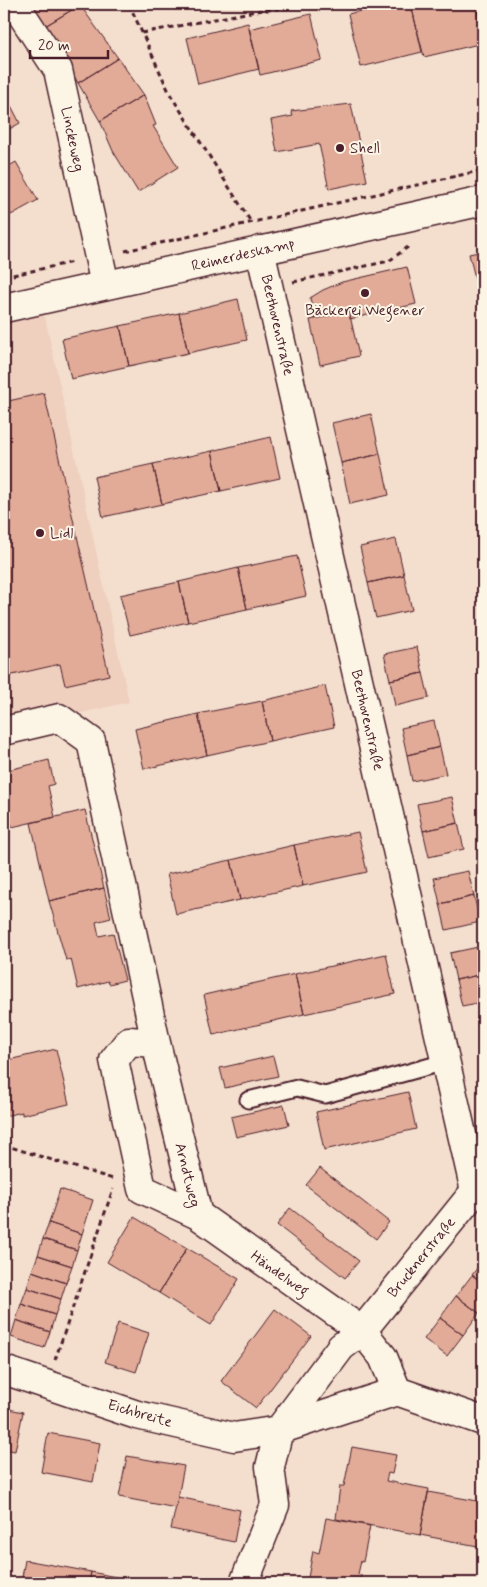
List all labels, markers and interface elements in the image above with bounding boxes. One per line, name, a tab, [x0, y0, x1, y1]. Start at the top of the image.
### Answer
scale bar	[30, 28, 108, 60]
text: 20 m	[38, 36, 70, 56]
street label: Linckeweg	[54, 105, 89, 174]
place label: Shell	[350, 139, 380, 159]
marker: Shell	[334, 142, 346, 154]
street label: Reimerdeskamp	[190, 233, 297, 277]
street label: Beethovenstraße	[256, 273, 298, 378]
marker: Bäckerei Wegener	[359, 287, 371, 299]
place label: Bäckerei Wegener	[305, 301, 425, 322]
place label: Lidl	[50, 524, 73, 544]
marker: Lidl	[34, 527, 46, 539]
street label: Beethovenstraße	[346, 668, 388, 773]
street label: Arndtweg	[168, 1141, 205, 1210]
street label: Brucknerstraße	[383, 1213, 460, 1302]
street label: Händelweg	[246, 1246, 313, 1302]
street label: Eichbreite	[105, 1395, 174, 1433]

